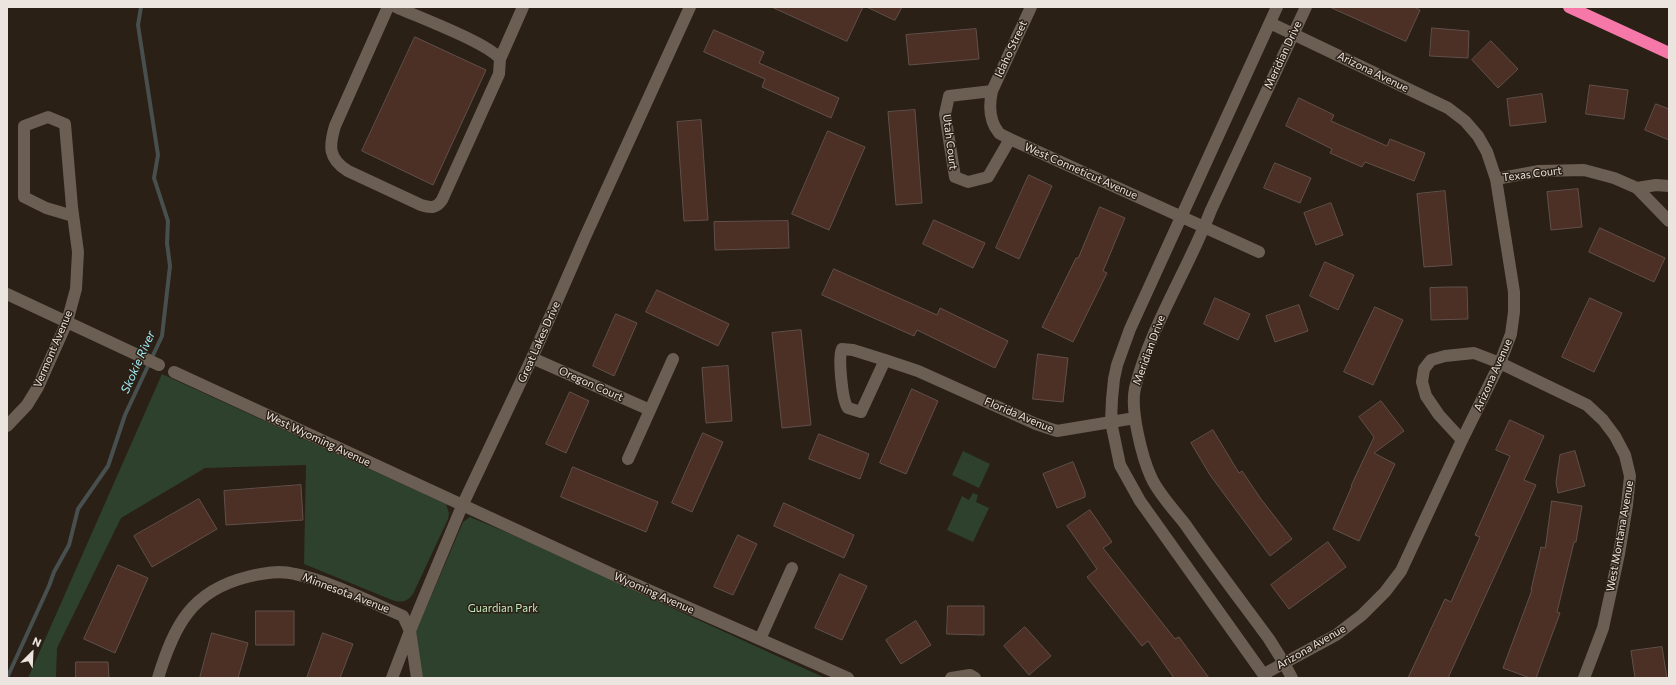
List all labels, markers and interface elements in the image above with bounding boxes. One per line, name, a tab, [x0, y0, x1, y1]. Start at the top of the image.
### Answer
street label: Idaho Street	[992, 18, 1030, 80]
street label: Meridian Drive	[1261, 19, 1305, 91]
street label: Arizona Avenue	[1335, 49, 1411, 95]
street label: Utah Court	[940, 113, 960, 171]
street label: West Conneticut Avenue	[1022, 140, 1140, 202]
street label: Texas Court	[1501, 164, 1563, 184]
street label: Great Lakes Drive	[515, 299, 563, 385]
street label: Vermont Avenue	[31, 308, 75, 390]
street label: Meridian Drive	[1130, 313, 1168, 387]
water label: Skokie River	[118, 328, 158, 396]
street label: Arizona Avenue	[1471, 337, 1515, 413]
street label: Oregon Court	[557, 364, 625, 404]
street label: Florida Avenue	[982, 395, 1056, 435]
street label: West Wyoming Avenue	[263, 409, 373, 469]
street label: West Montana Avenue	[1604, 480, 1636, 592]
street label: Wyoming Avenue	[612, 569, 696, 617]
street label: Minnesota Avenue	[301, 570, 391, 616]
park label: Guardian Park	[468, 601, 538, 615]
street label: Arizona Avenue	[1274, 622, 1348, 672]
north arrow	[12, 633, 52, 673]
text: N	[31, 634, 43, 649]

